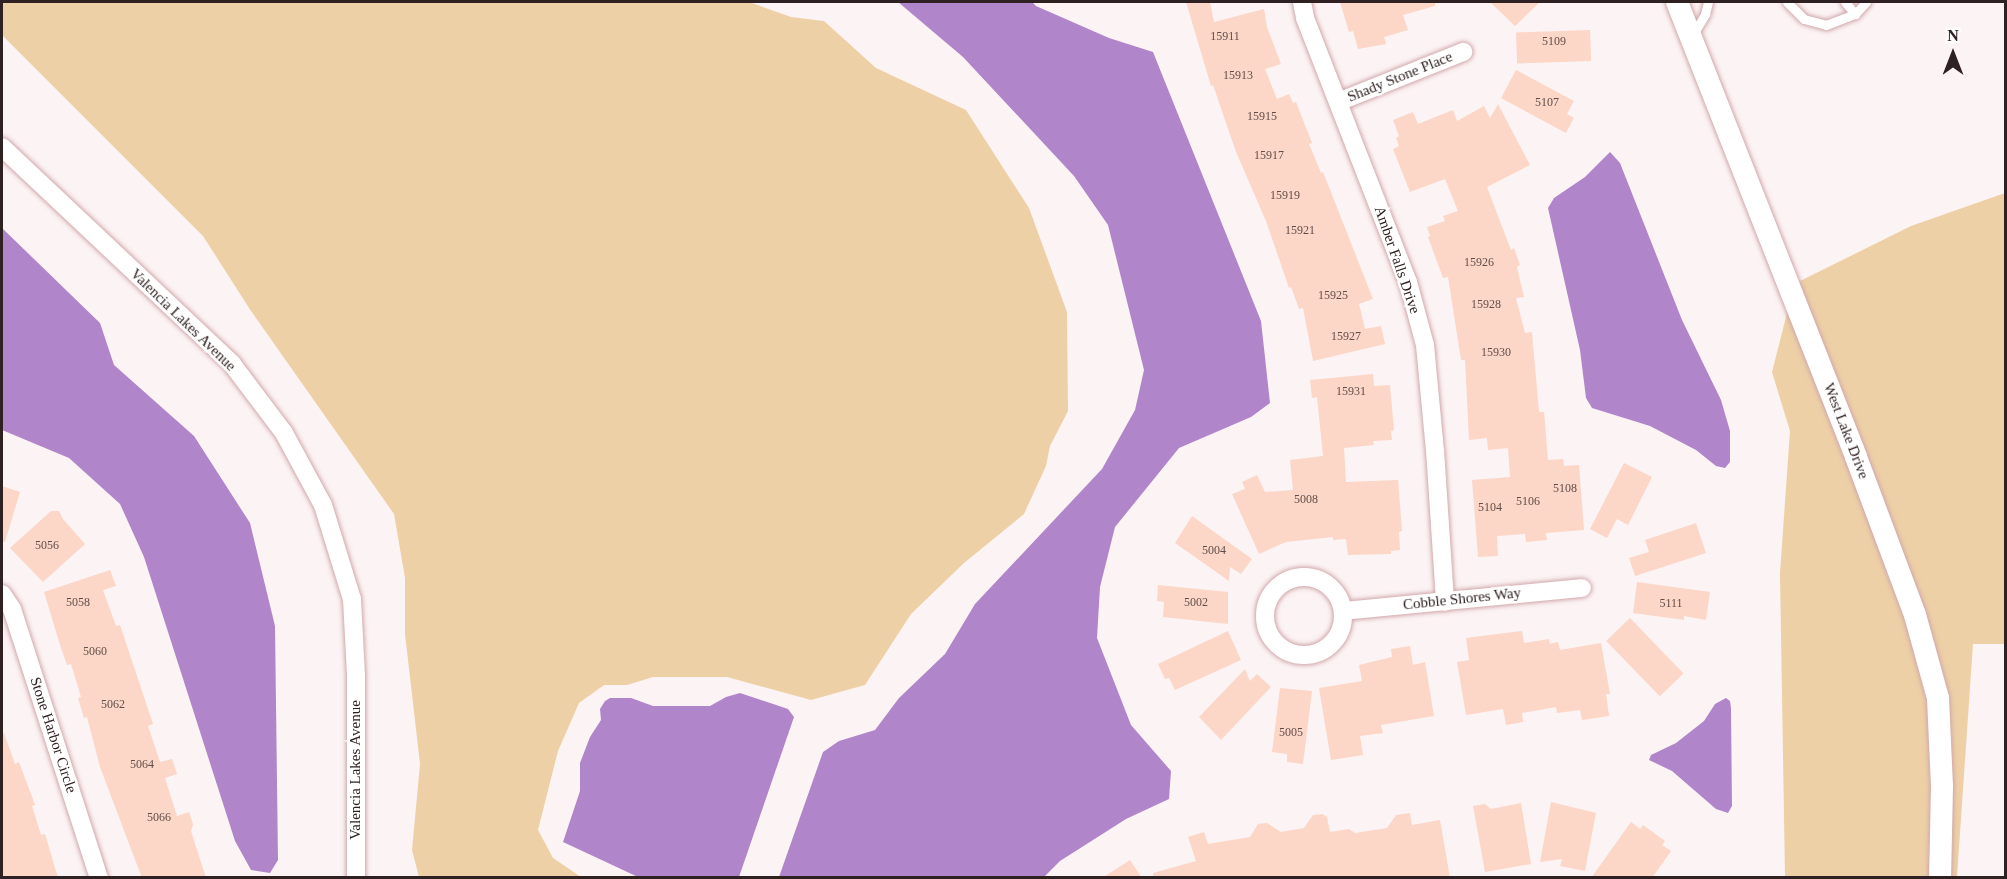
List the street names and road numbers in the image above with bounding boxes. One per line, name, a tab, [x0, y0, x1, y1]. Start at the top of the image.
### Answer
street label: Shady Stone Place	[1345, 48, 1455, 106]
street label: Amber Falls Drive	[1370, 204, 1424, 316]
street label: Valencia Lakes Avenue	[126, 265, 240, 375]
street label: West Lake Drive	[1819, 381, 1873, 481]
street label: Cobble Shores Way	[1402, 584, 1522, 614]
street label: Stone Harbor Circle	[26, 675, 80, 795]
street label: Valencia Lakes Avenue	[347, 700, 365, 840]

